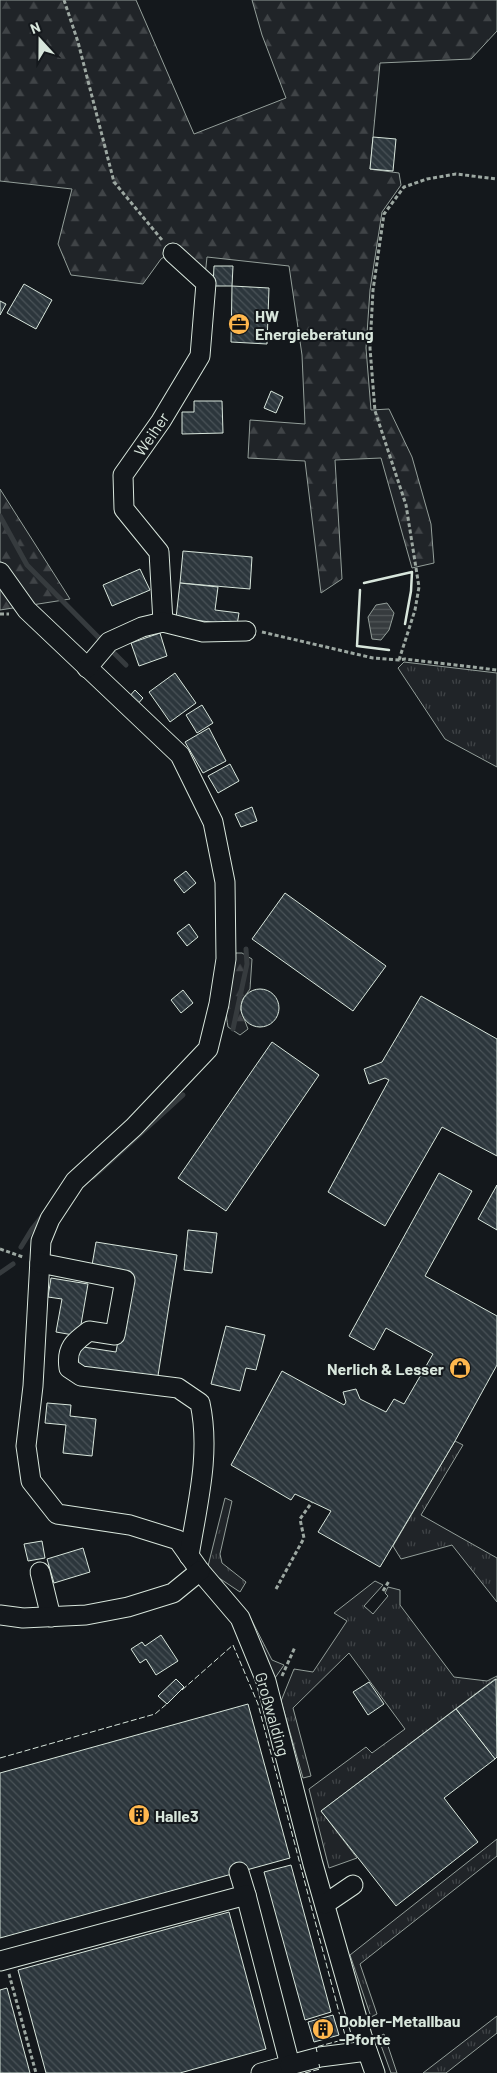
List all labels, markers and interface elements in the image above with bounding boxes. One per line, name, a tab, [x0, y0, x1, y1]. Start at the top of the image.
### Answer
north arrow	[15, 15, 65, 65]
text: N	[28, 18, 43, 37]
place label: HW Energieberatung	[255, 306, 374, 343]
office icon: HW Energieberatung	[227, 312, 251, 336]
street label: Weiher	[129, 408, 173, 460]
shop icon: Nerlich & Lesser	[448, 1356, 472, 1380]
place label: Nerlich & Lesser	[327, 1359, 444, 1378]
street label: Großwalding	[252, 1670, 294, 1758]
building icon: Halle3	[127, 1803, 151, 1827]
place label: Halle3	[155, 1806, 199, 1825]
place label: Dobler-Metallbau -Pforte	[339, 2011, 461, 2048]
building icon: Dobler-Metallbau -Pforte	[311, 2017, 335, 2041]

